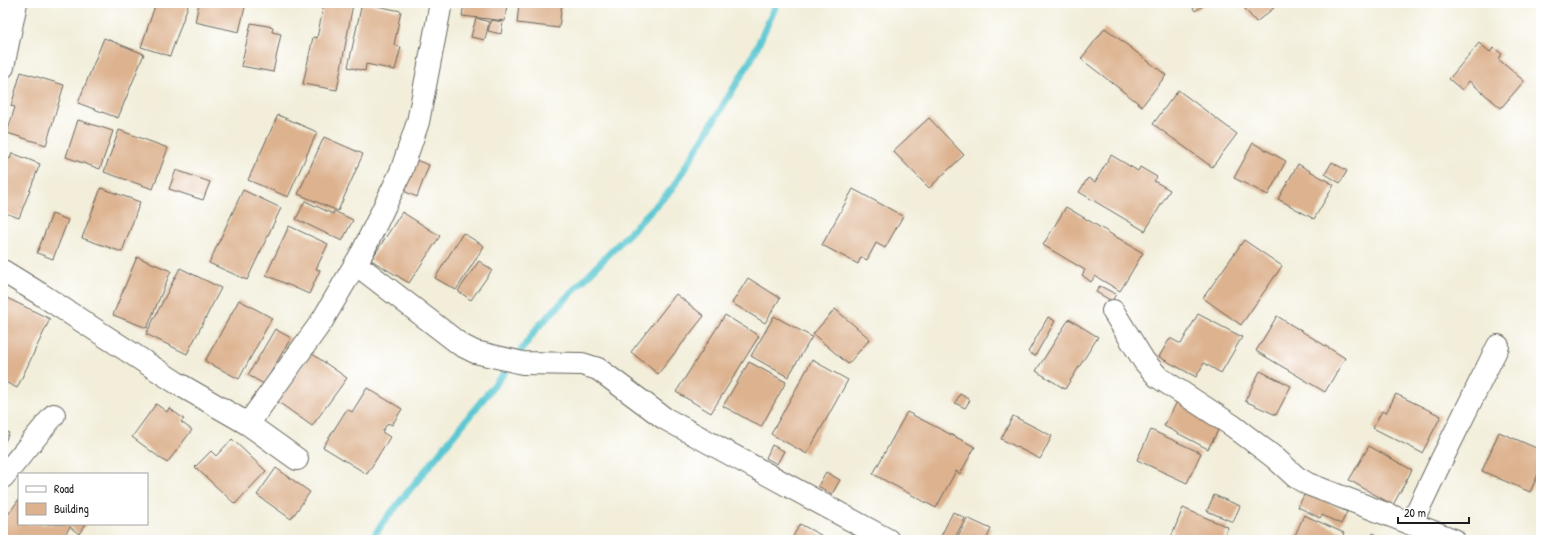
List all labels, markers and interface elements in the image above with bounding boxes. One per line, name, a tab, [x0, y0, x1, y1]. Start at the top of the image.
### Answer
legend	[18, 473, 148, 525]
text: Road	[54, 480, 74, 497]
scale bar	[1398, 499, 1469, 525]
text: Building	[54, 500, 89, 517]
text: 20 m	[1404, 504, 1426, 521]

